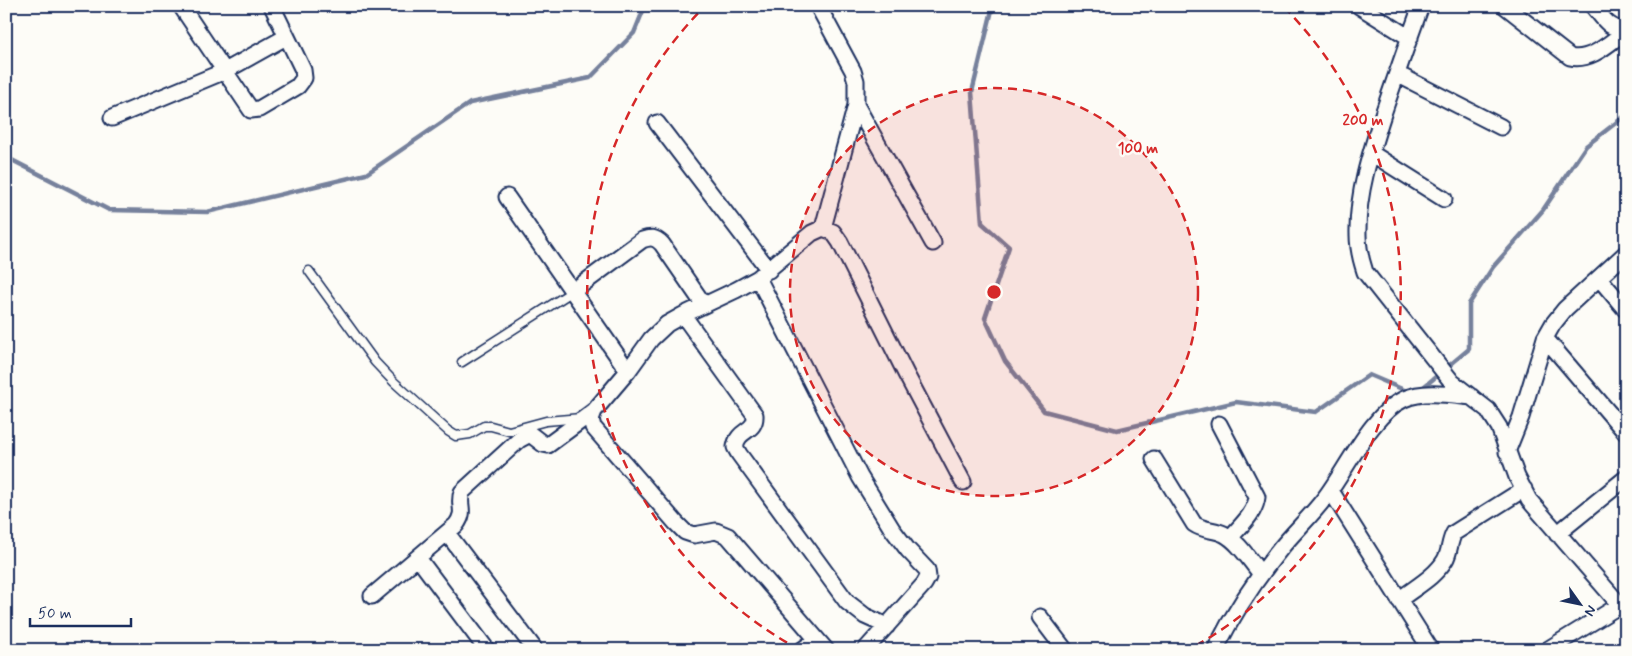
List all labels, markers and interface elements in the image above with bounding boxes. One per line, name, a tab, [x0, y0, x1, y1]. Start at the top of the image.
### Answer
text: 200 m	[1343, 111, 1384, 131]
text: 100 m	[1118, 139, 1158, 159]
centre of rings	[985, 283, 1003, 301]
north arrow	[1554, 578, 1604, 628]
scale bar	[30, 596, 131, 628]
text: N	[1580, 602, 1600, 619]
text: 50 m	[38, 604, 72, 624]

